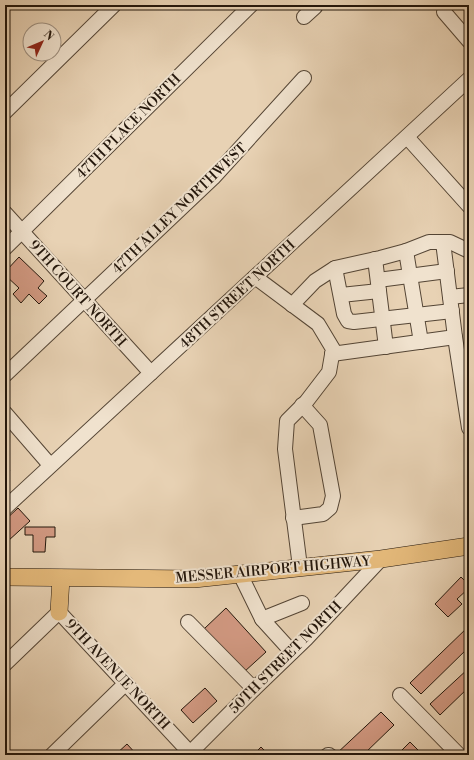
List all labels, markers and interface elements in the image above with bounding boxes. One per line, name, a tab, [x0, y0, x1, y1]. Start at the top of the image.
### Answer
north arrow	[22, 22, 62, 62]
text: N	[40, 28, 57, 44]
street label: 47TH PLACE NORTH	[72, 70, 186, 183]
street label: 47TH ALLEY NORTHWEST	[108, 139, 251, 278]
street label: 48TH STREET NORTH	[176, 236, 300, 353]
street label: 9TH COURT NORTH	[25, 237, 131, 351]
street label: MESSER AIRPORT HIGHWAY	[175, 552, 372, 588]
street label: 50TH STREET NORTH	[226, 597, 346, 718]
street label: 9TH AVENUE NORTH	[61, 615, 174, 735]

